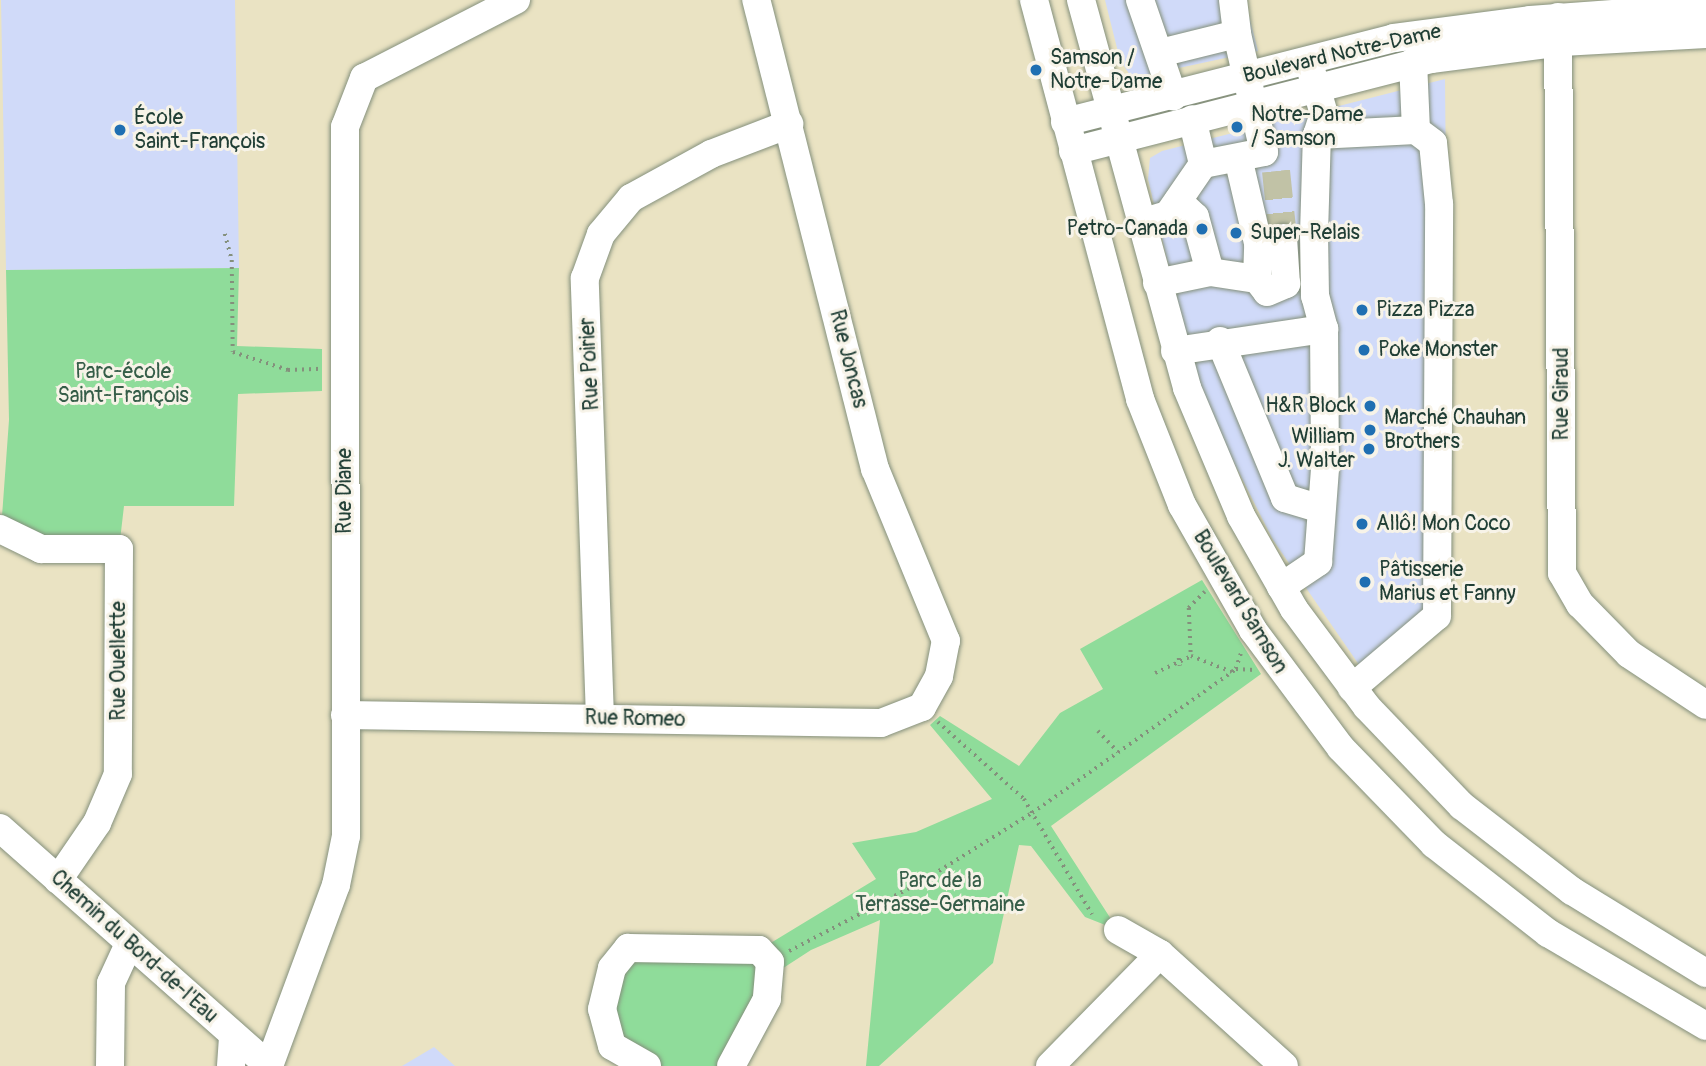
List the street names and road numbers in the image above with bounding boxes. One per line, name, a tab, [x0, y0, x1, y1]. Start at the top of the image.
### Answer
street label: Boulevard Notre-Dame	[1241, 19, 1443, 89]
street label: Rue Joncas	[824, 307, 872, 411]
street label: Rue Poirier	[575, 317, 605, 411]
street label: Rue Giraud	[1549, 348, 1575, 440]
street label: Rue Diane	[332, 448, 358, 534]
street label: Boulevard Samson	[1187, 526, 1293, 678]
street label: Rue Ouellette	[106, 601, 132, 721]
street label: Rue Romeo	[584, 706, 686, 732]
street label: Chemin du Bord-de-l'Eau	[45, 865, 223, 1029]

